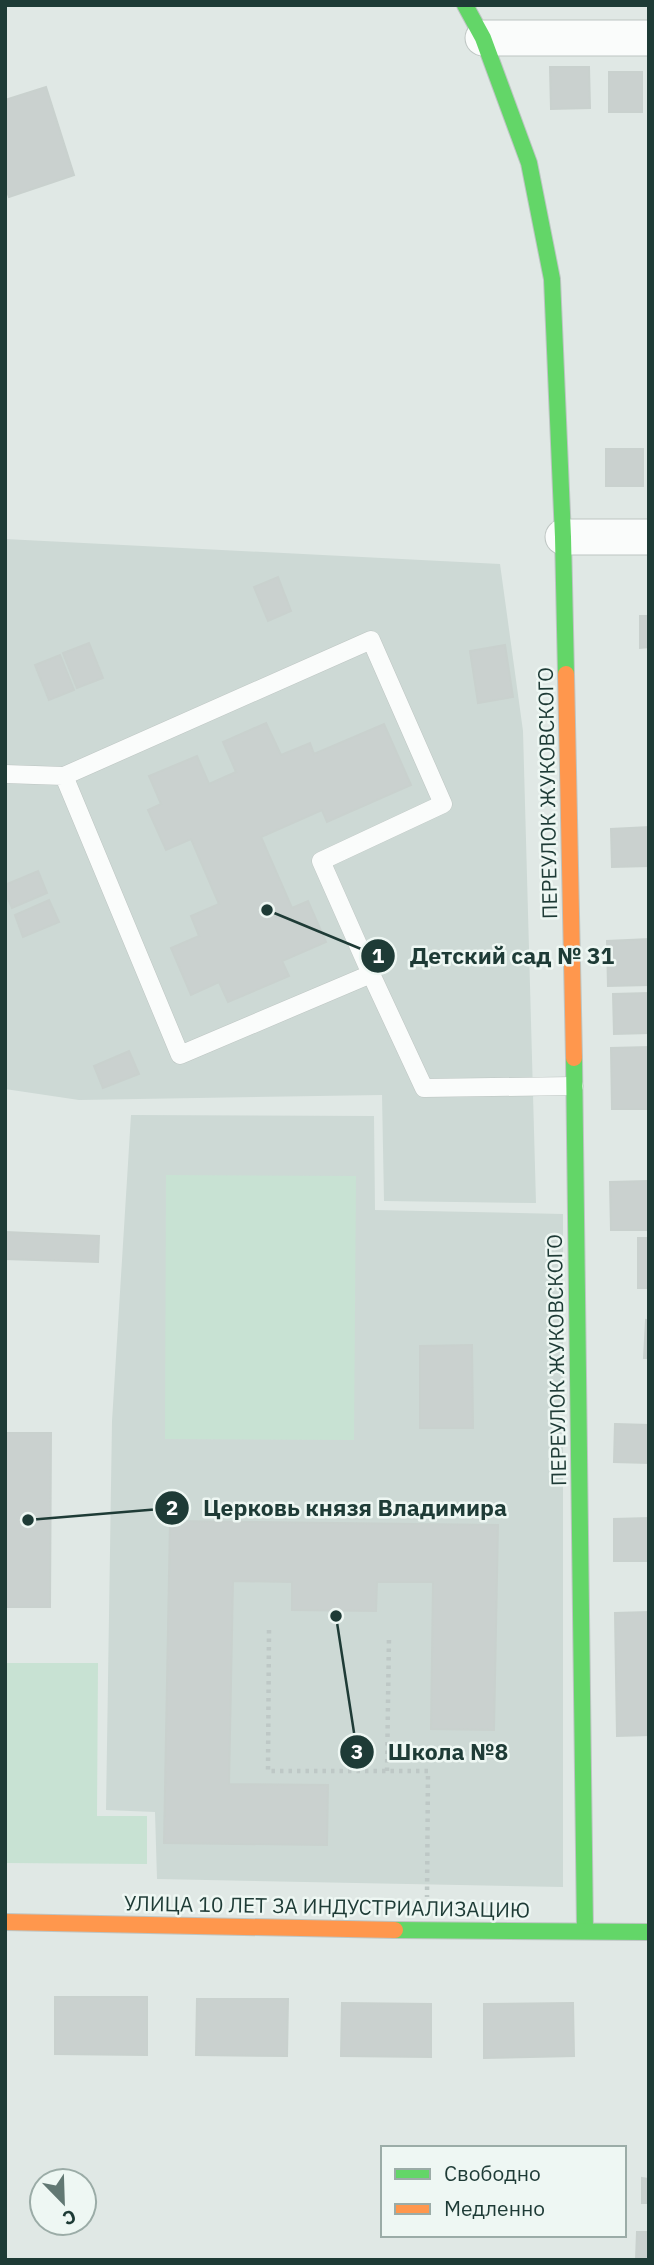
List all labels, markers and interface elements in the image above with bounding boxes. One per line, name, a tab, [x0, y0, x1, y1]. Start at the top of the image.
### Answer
street label: ПЕРЕУЛОК ЖУКОВСКОГО	[531, 667, 563, 919]
callout: Детский сад № 31	[360, 934, 628, 978]
text: Детский сад № 31	[410, 940, 615, 970]
text: 1	[372, 941, 385, 969]
street label: ПЕРЕУЛОК ЖУКОВСКОГО	[540, 1234, 572, 1486]
callout: Церковь князя Владимира	[154, 1486, 521, 1530]
text: Церковь князя Владимира	[203, 1492, 507, 1522]
text: 2	[166, 1493, 178, 1521]
callout: Школа №8	[339, 1730, 523, 1774]
text: Школа №8	[388, 1736, 508, 1766]
text: 3	[351, 1737, 363, 1765]
street label: УЛИЦА 10 ЛЕТ ЗА ИНДУСТРИАЛИЗАЦИЮ	[124, 1888, 530, 1924]
legend	[381, 2146, 626, 2237]
text: Свободно	[444, 2159, 541, 2187]
north arrow	[28, 2167, 98, 2237]
text: Медленно	[444, 2194, 545, 2222]
text: С	[59, 2204, 80, 2231]

